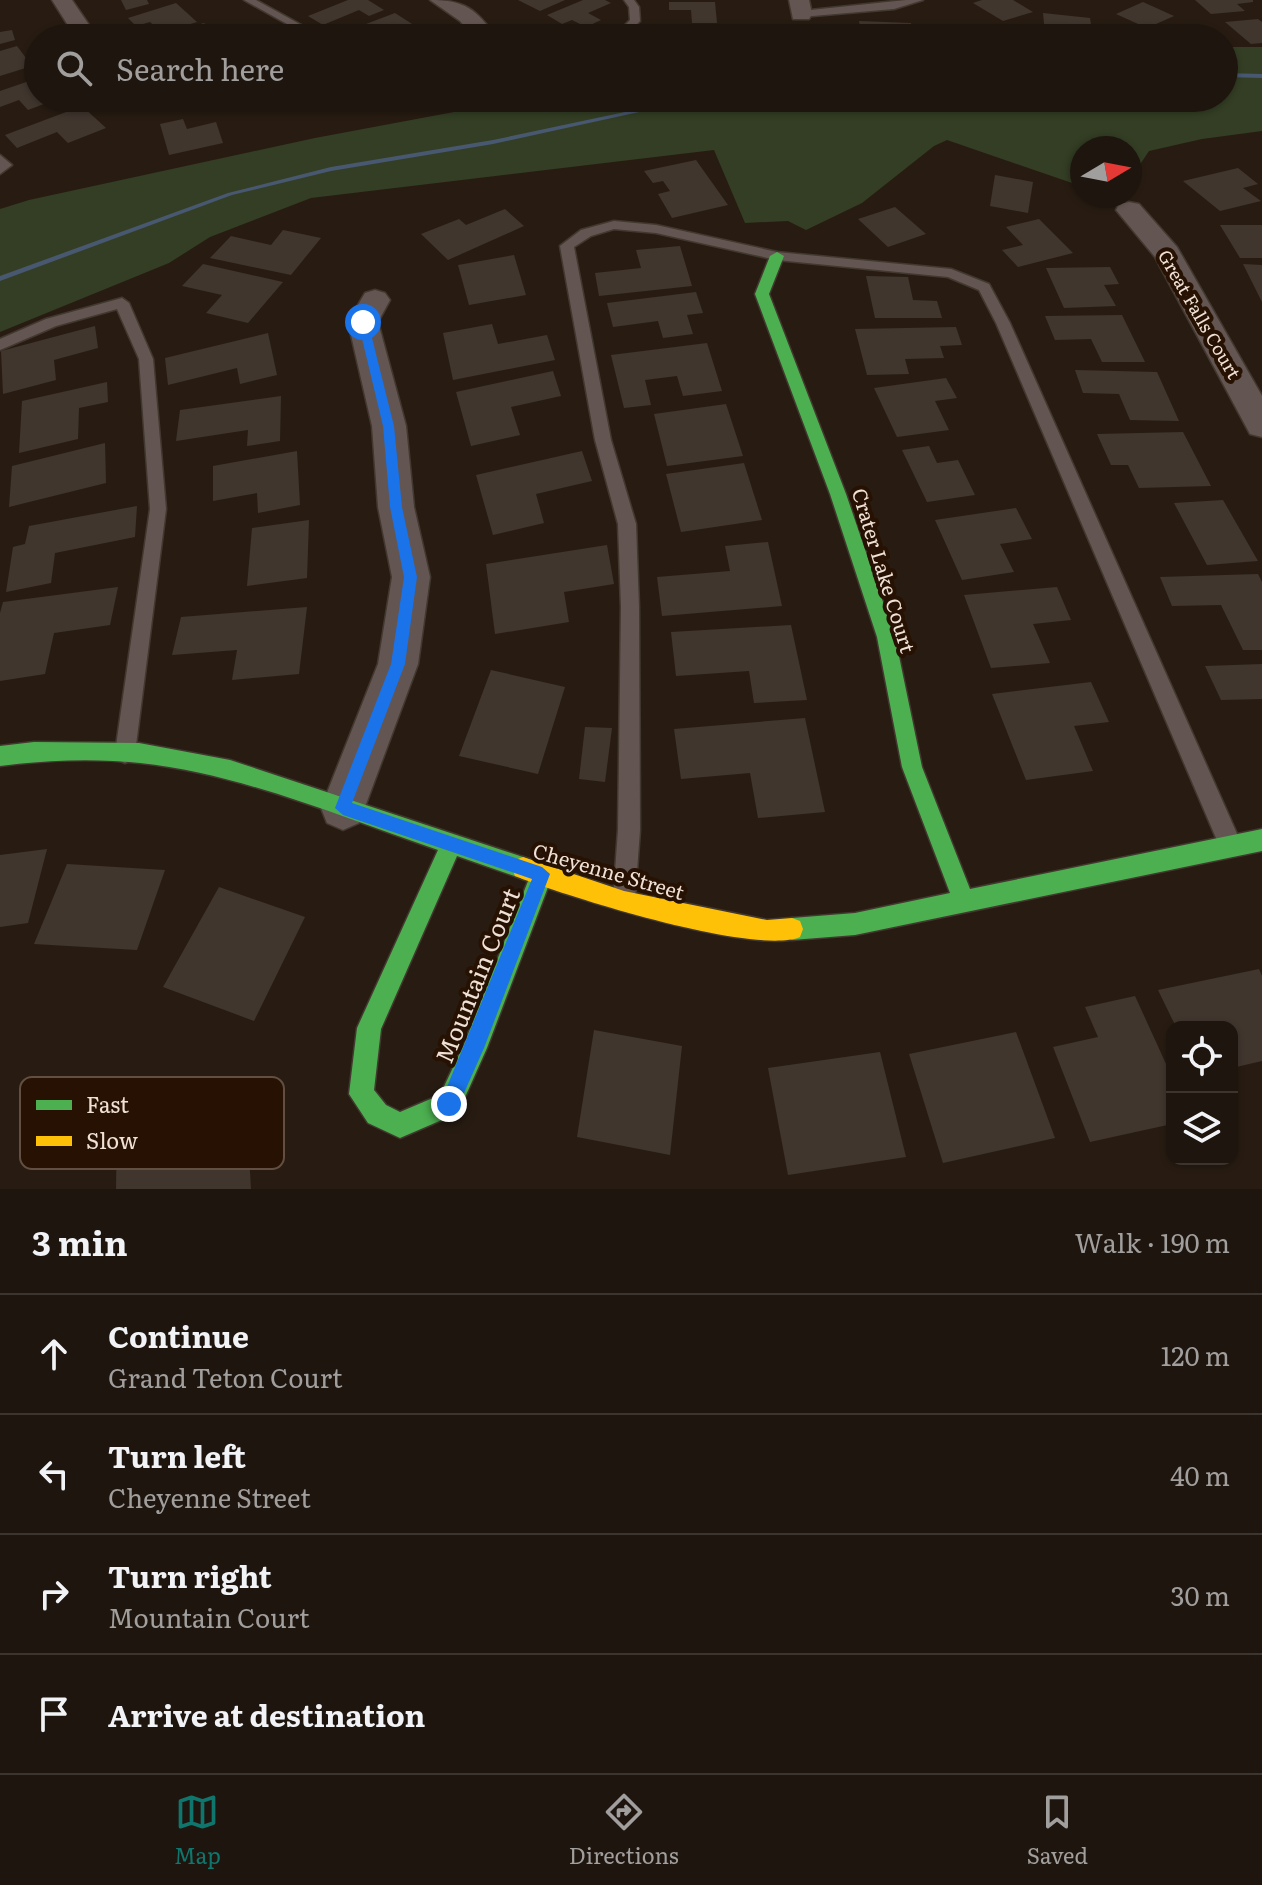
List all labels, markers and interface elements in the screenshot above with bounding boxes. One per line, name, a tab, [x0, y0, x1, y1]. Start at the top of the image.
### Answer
search box	[24, 24, 1238, 112]
icon: search	[52, 46, 96, 90]
text: Search here	[116, 46, 284, 90]
north arrow	[1070, 136, 1142, 208]
street label: Great Falls Court	[1152, 244, 1248, 384]
route start	[345, 304, 381, 340]
street label: Crater Lake Court	[846, 484, 924, 656]
street label: Cheyenne Street	[530, 834, 688, 906]
street label: Mountain Court	[425, 882, 527, 1068]
map controls	[1166, 1021, 1238, 1165]
button: locate	[1166, 1021, 1238, 1093]
legend	[20, 1077, 284, 1169]
route end	[431, 1086, 467, 1122]
text: Fast	[86, 1087, 129, 1120]
button: layers	[1166, 1093, 1238, 1165]
text: Slow	[86, 1123, 138, 1156]
text: 3 min	[32, 1216, 128, 1266]
text: Walk · 190 m	[1075, 1222, 1230, 1261]
text: Continue	[108, 1313, 249, 1357]
icon: ahead	[32, 1332, 76, 1376]
text: 120 m	[1161, 1335, 1230, 1374]
text: Grand Teton Court	[108, 1357, 343, 1396]
text: Turn left	[108, 1433, 246, 1477]
icon: left	[32, 1452, 76, 1496]
text: 40 m	[1170, 1455, 1230, 1494]
text: Cheyenne Street	[108, 1477, 311, 1516]
text: Turn right	[108, 1553, 272, 1597]
icon: right	[32, 1572, 76, 1616]
text: 30 m	[1170, 1575, 1230, 1614]
text: Mountain Court	[108, 1597, 309, 1636]
icon: arrive	[32, 1692, 76, 1736]
text: Arrive at destination	[108, 1692, 425, 1736]
tab: Map	[174, 1790, 221, 1871]
tab: Directions	[569, 1790, 679, 1871]
tab: Saved	[1027, 1790, 1088, 1871]

